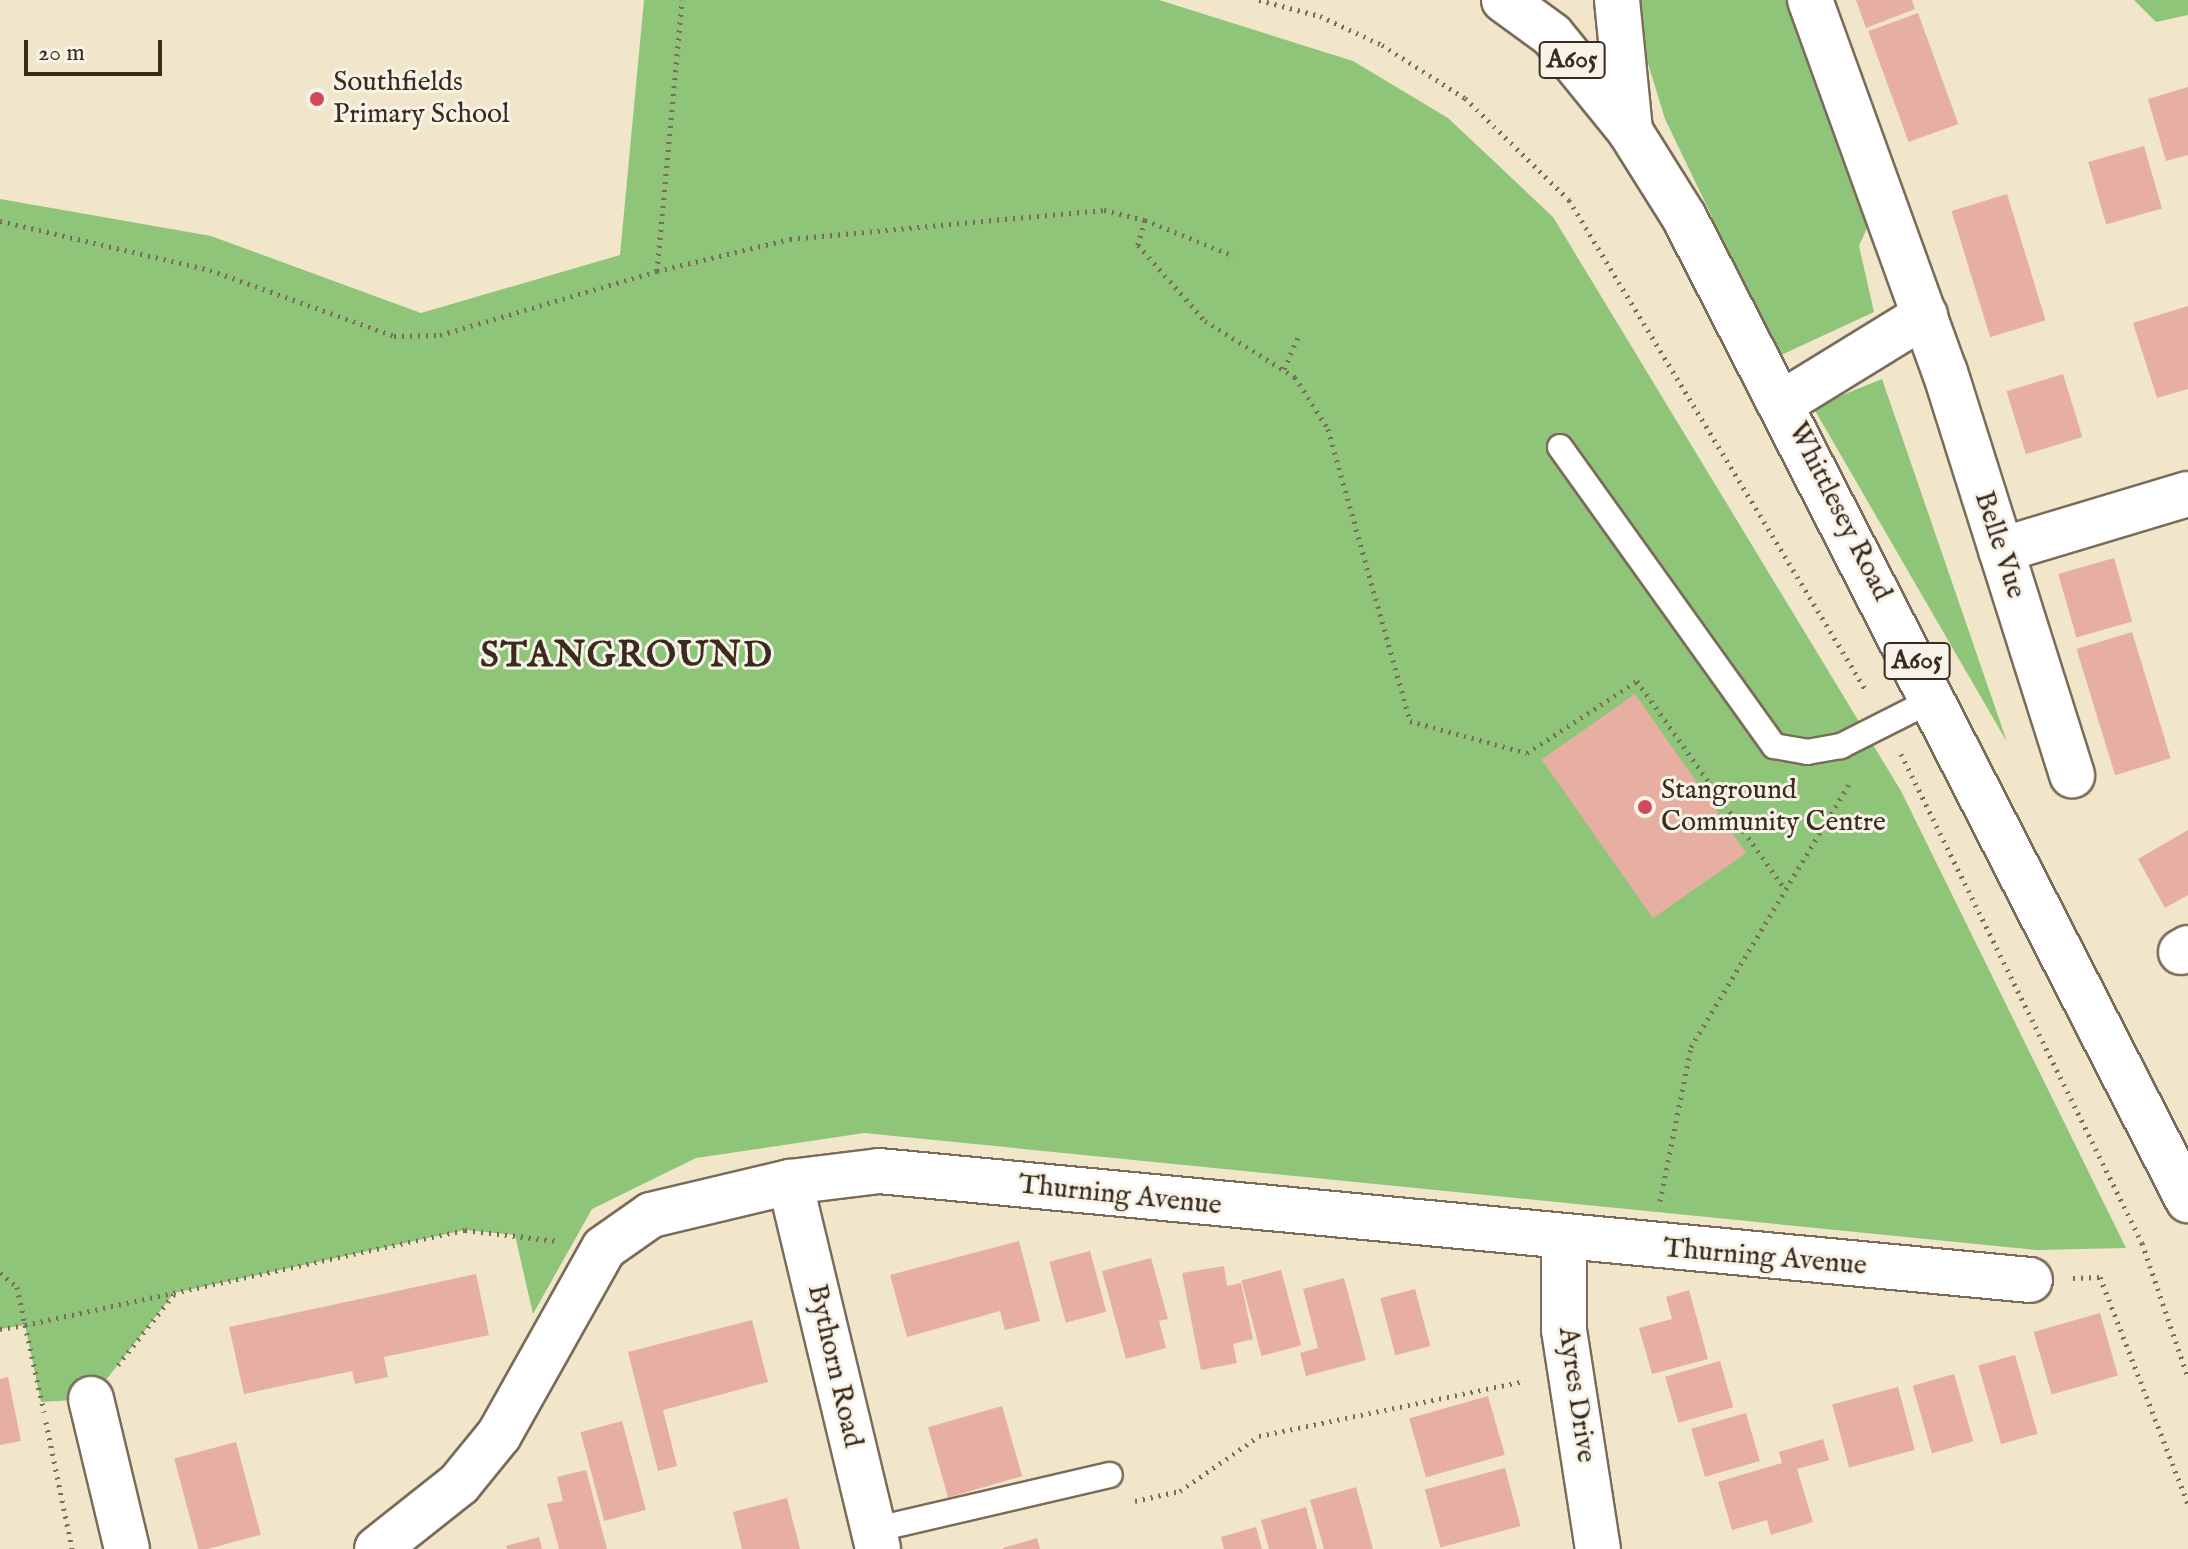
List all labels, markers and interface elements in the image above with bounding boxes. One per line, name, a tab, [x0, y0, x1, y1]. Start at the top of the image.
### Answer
scale bar	[28, 24, 166, 74]
text: 20 m	[38, 38, 85, 69]
road number: A605	[1538, 38, 1606, 82]
place label: Southfields Primary School	[333, 66, 510, 132]
marker: Southfields Primary School	[308, 90, 326, 108]
street label: Whittlesey Road	[1780, 417, 1898, 607]
street label: Belle Vue	[1966, 487, 2032, 603]
district label: STANGROUND	[480, 635, 774, 679]
road number: A605	[1883, 639, 1951, 683]
place label: Stanground Community Centre	[1661, 774, 1886, 840]
marker: Stanground Community Centre	[1636, 798, 1654, 816]
street label: Thurning Avenue	[1017, 1169, 1223, 1223]
street label: Thurning Avenue	[1662, 1232, 1868, 1284]
street label: Bythorn Road	[799, 1281, 869, 1451]
street label: Ayres Drive	[1550, 1325, 1602, 1465]

